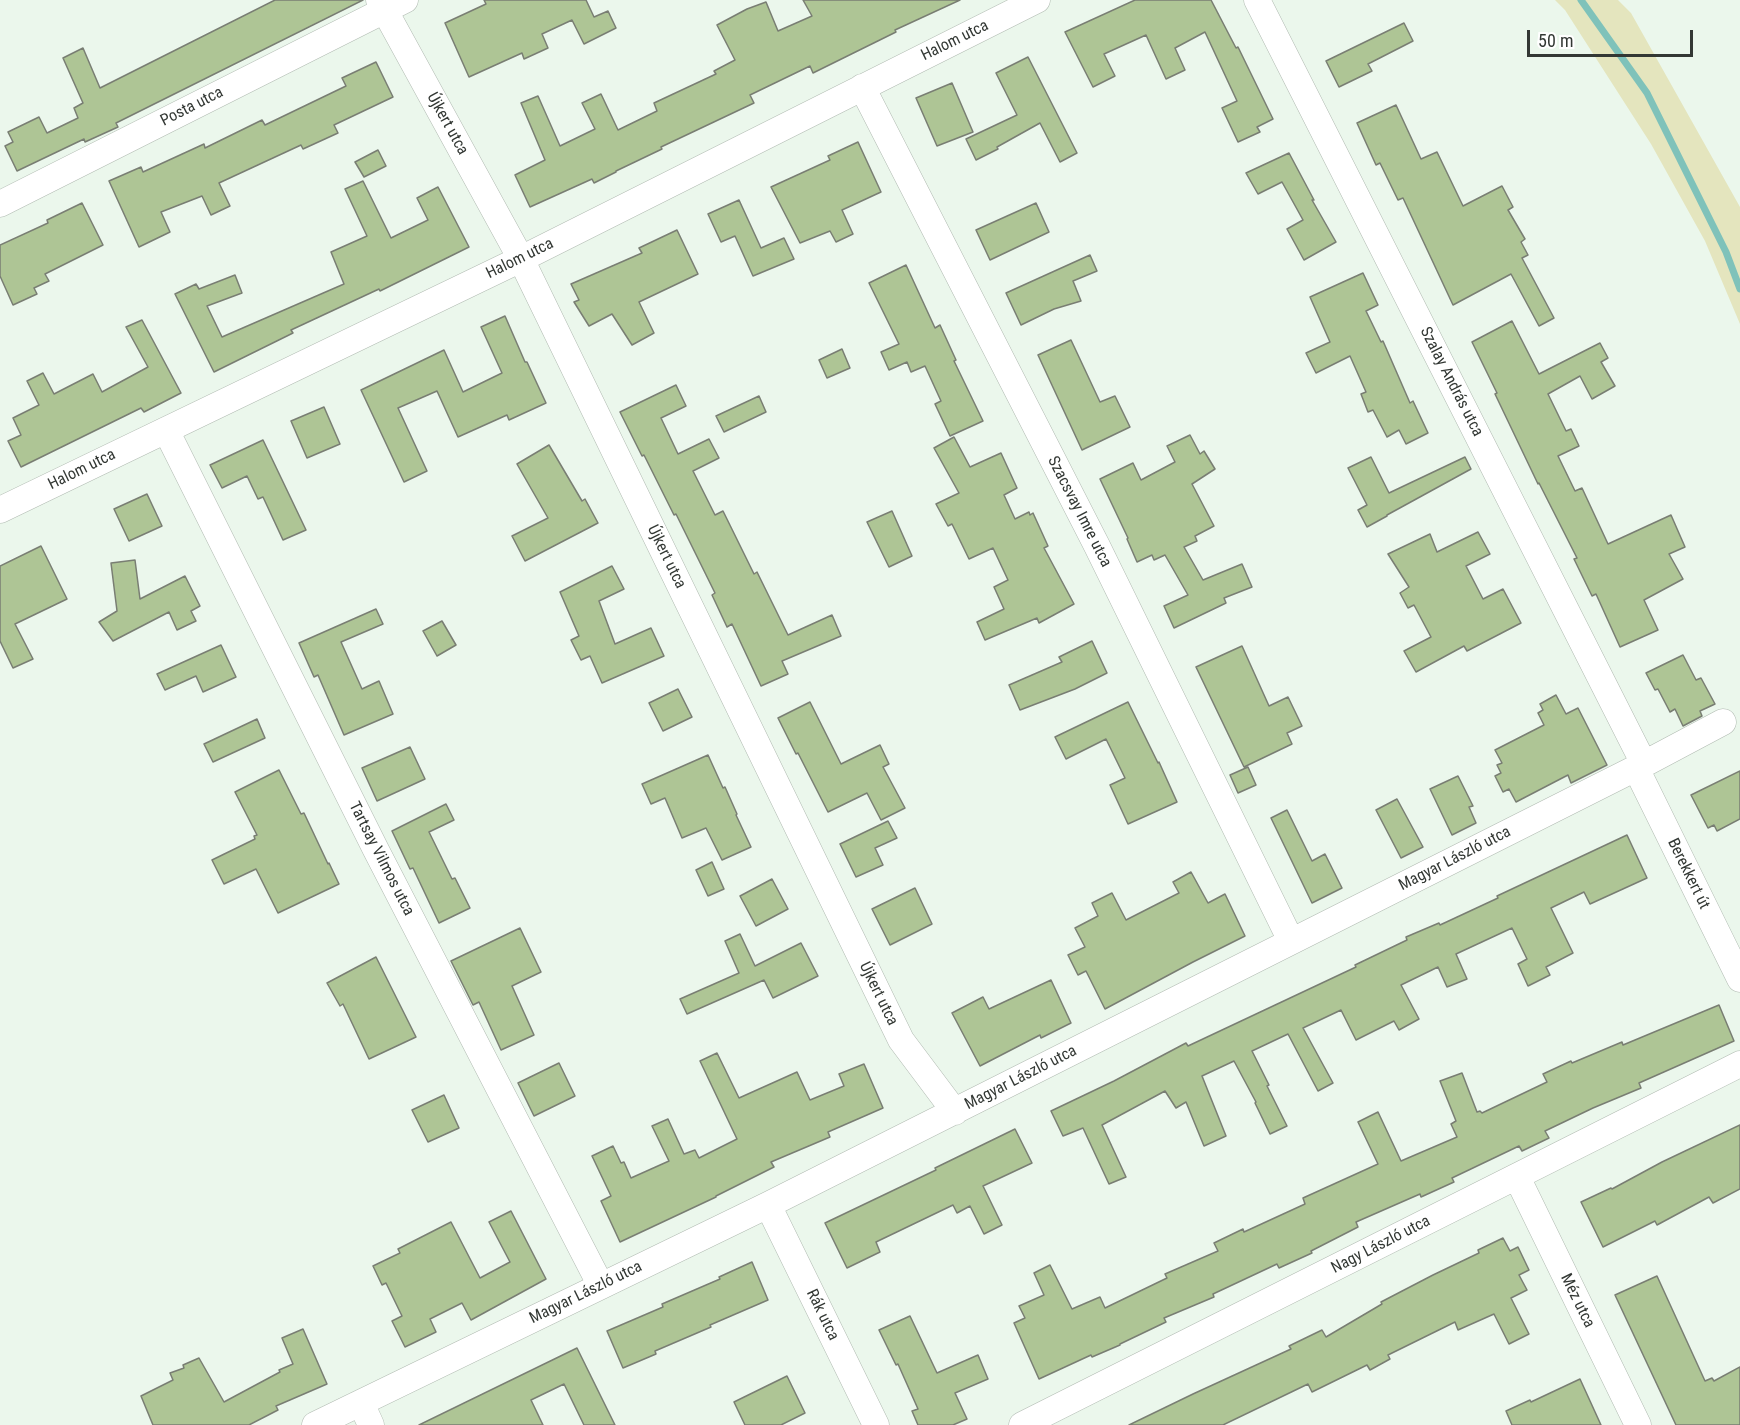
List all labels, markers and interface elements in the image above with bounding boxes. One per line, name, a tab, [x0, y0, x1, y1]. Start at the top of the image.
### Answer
street label: Halom utca	[918, 16, 992, 66]
scale bar	[1530, 18, 1696, 56]
text: 50 m	[1538, 30, 1573, 51]
street label: Posta utca	[157, 83, 227, 131]
street label: Újkert utca	[422, 89, 472, 159]
street label: Halom utca	[483, 234, 557, 284]
street label: Szalay András utca	[1415, 324, 1487, 440]
street label: Halom utca	[45, 445, 119, 495]
street label: Szacsvay Imre utca	[1043, 453, 1115, 571]
street label: Újkert utca	[642, 522, 690, 592]
street label: Tartsay Vilmos utca	[344, 799, 418, 919]
street label: Magyar László utca	[1396, 823, 1514, 895]
street label: Berekkert út	[1663, 835, 1713, 913]
street label: Újkert utca	[854, 959, 902, 1029]
street label: Magyar László utca	[962, 1042, 1080, 1114]
street label: Nagy László utca	[1328, 1212, 1434, 1278]
street label: Magyar László utca	[527, 1257, 645, 1329]
street label: Méz utca	[1556, 1271, 1598, 1331]
street label: Rák utca	[801, 1286, 843, 1344]

